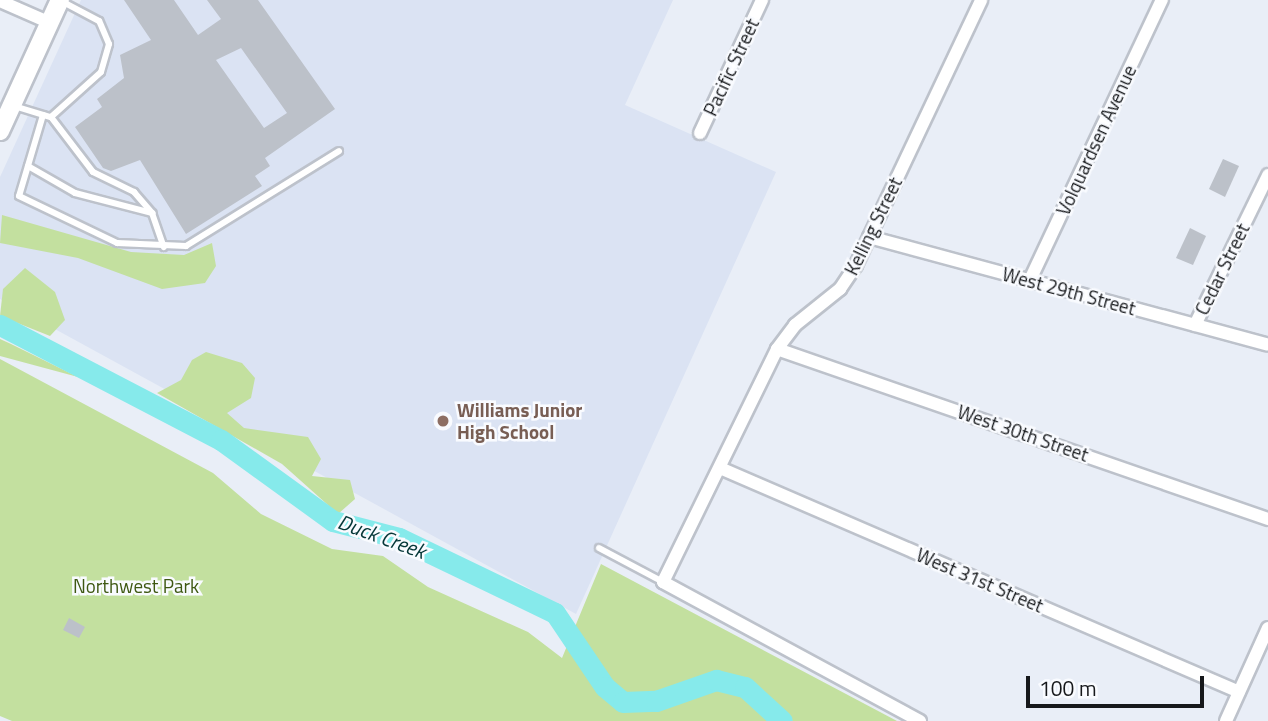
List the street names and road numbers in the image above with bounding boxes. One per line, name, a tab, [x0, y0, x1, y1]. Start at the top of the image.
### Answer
street label: Pacific Street	[698, 15, 764, 119]
street label: Volquardsen Avenue	[1051, 61, 1141, 219]
street label: Kelling Street	[839, 173, 907, 279]
street label: Cedar Street	[1190, 219, 1254, 319]
street label: West 29th Street	[1000, 262, 1138, 320]
street label: West 30th Street	[954, 400, 1092, 466]
street label: West 31st Street	[913, 543, 1047, 617]

